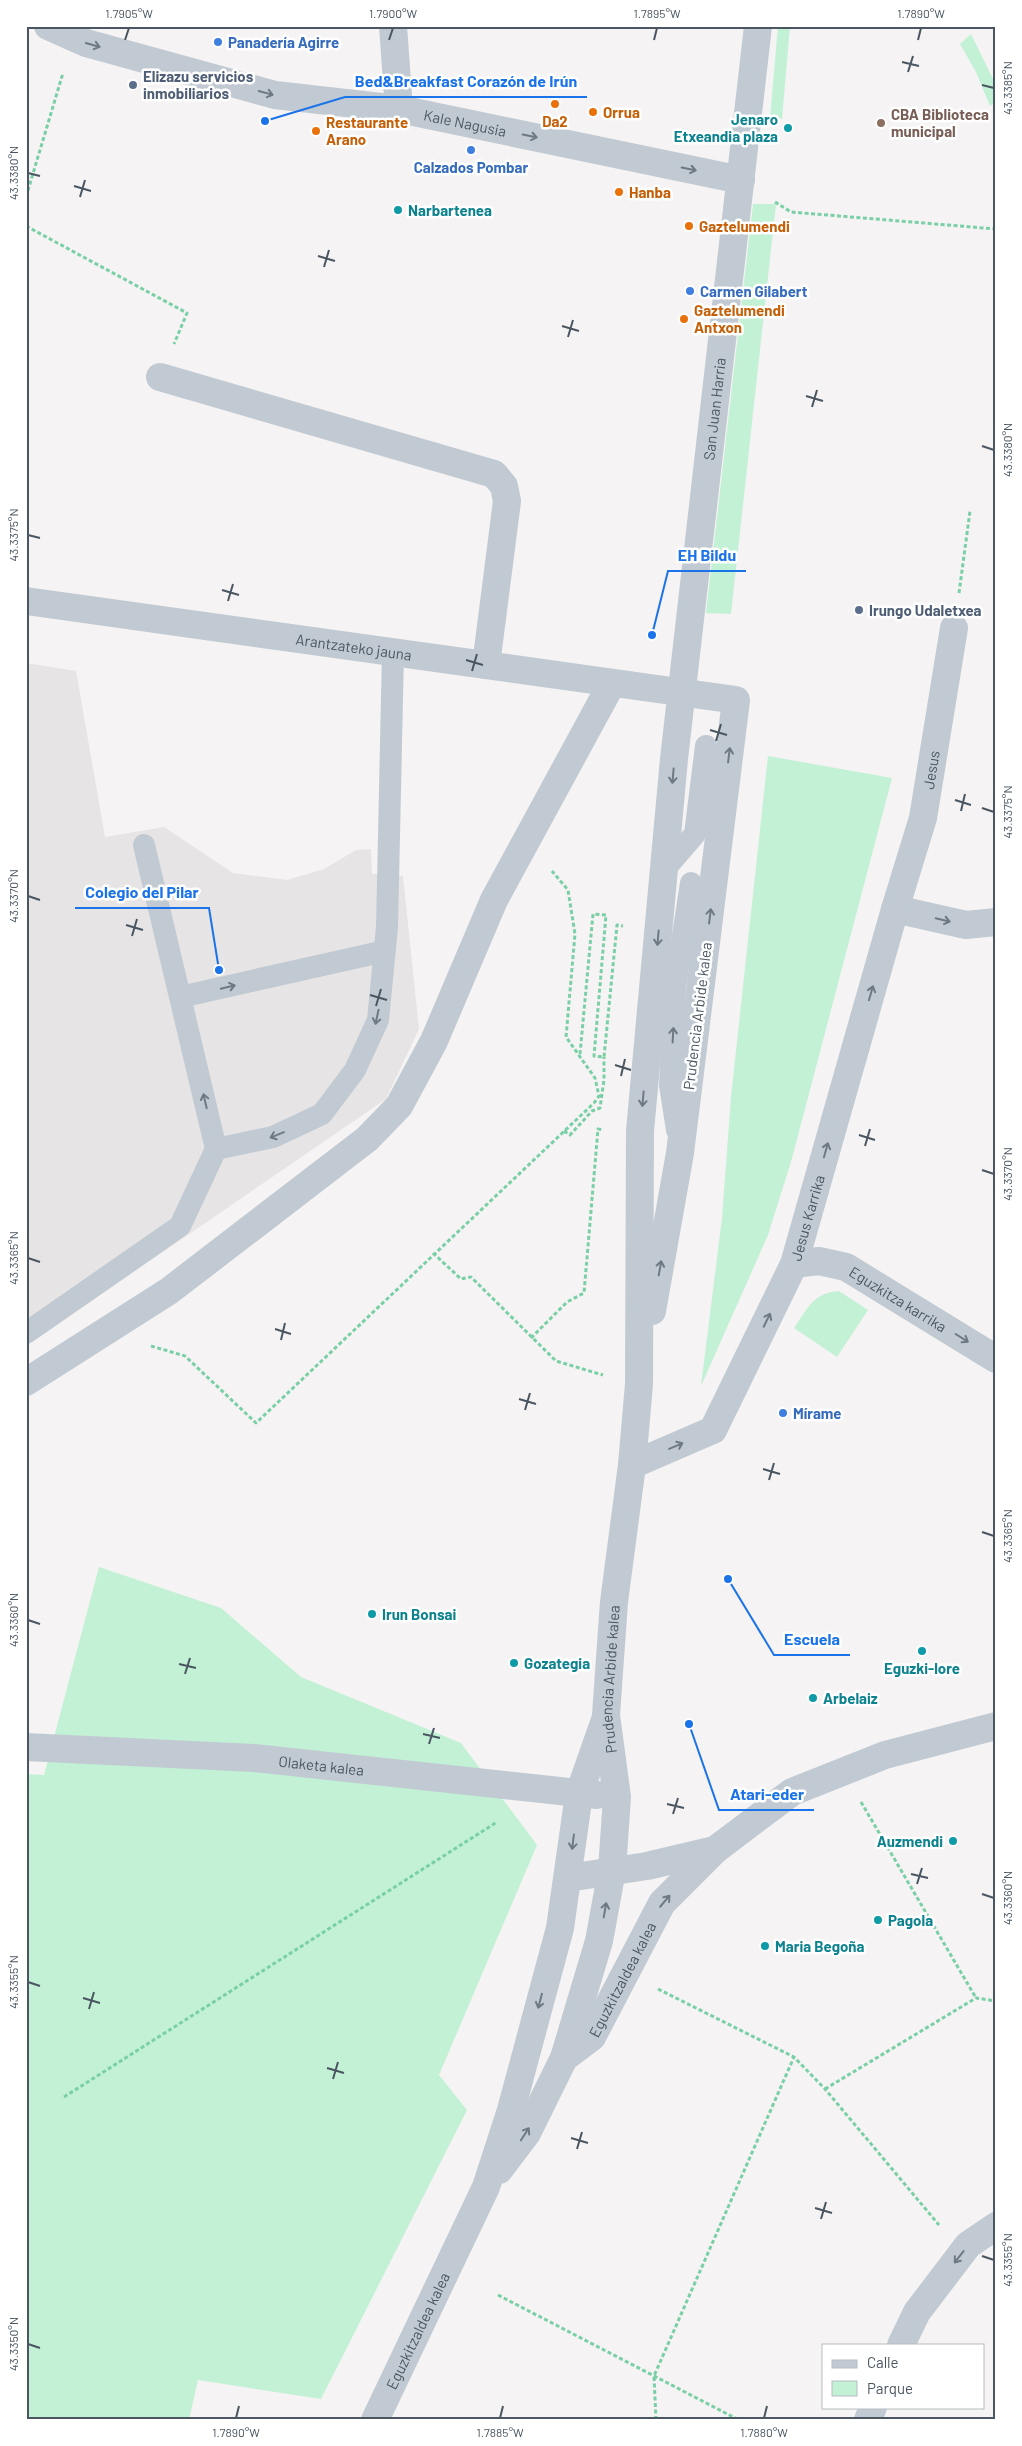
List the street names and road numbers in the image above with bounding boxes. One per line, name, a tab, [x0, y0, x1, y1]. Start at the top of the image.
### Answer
street label: Kale Nagusia	[422, 105, 508, 140]
street label: San Juan Harria	[699, 357, 729, 461]
street label: Arantzateko jauna	[295, 630, 413, 664]
street label: Jesus	[919, 749, 943, 791]
street label: Prudencia Arbide kalea	[679, 941, 715, 1091]
street label: Jesus Karrika	[786, 1173, 828, 1263]
street label: Eguzkitza karrika	[846, 1262, 950, 1336]
street label: Prudencia Arbide kalea	[597, 1604, 623, 1754]
street label: Olaketa kalea	[278, 1752, 365, 1779]
street label: Eguzkitzaldea kalea	[585, 1919, 660, 2040]
street label: Eguzkitzaldea kalea	[382, 2269, 453, 2392]

